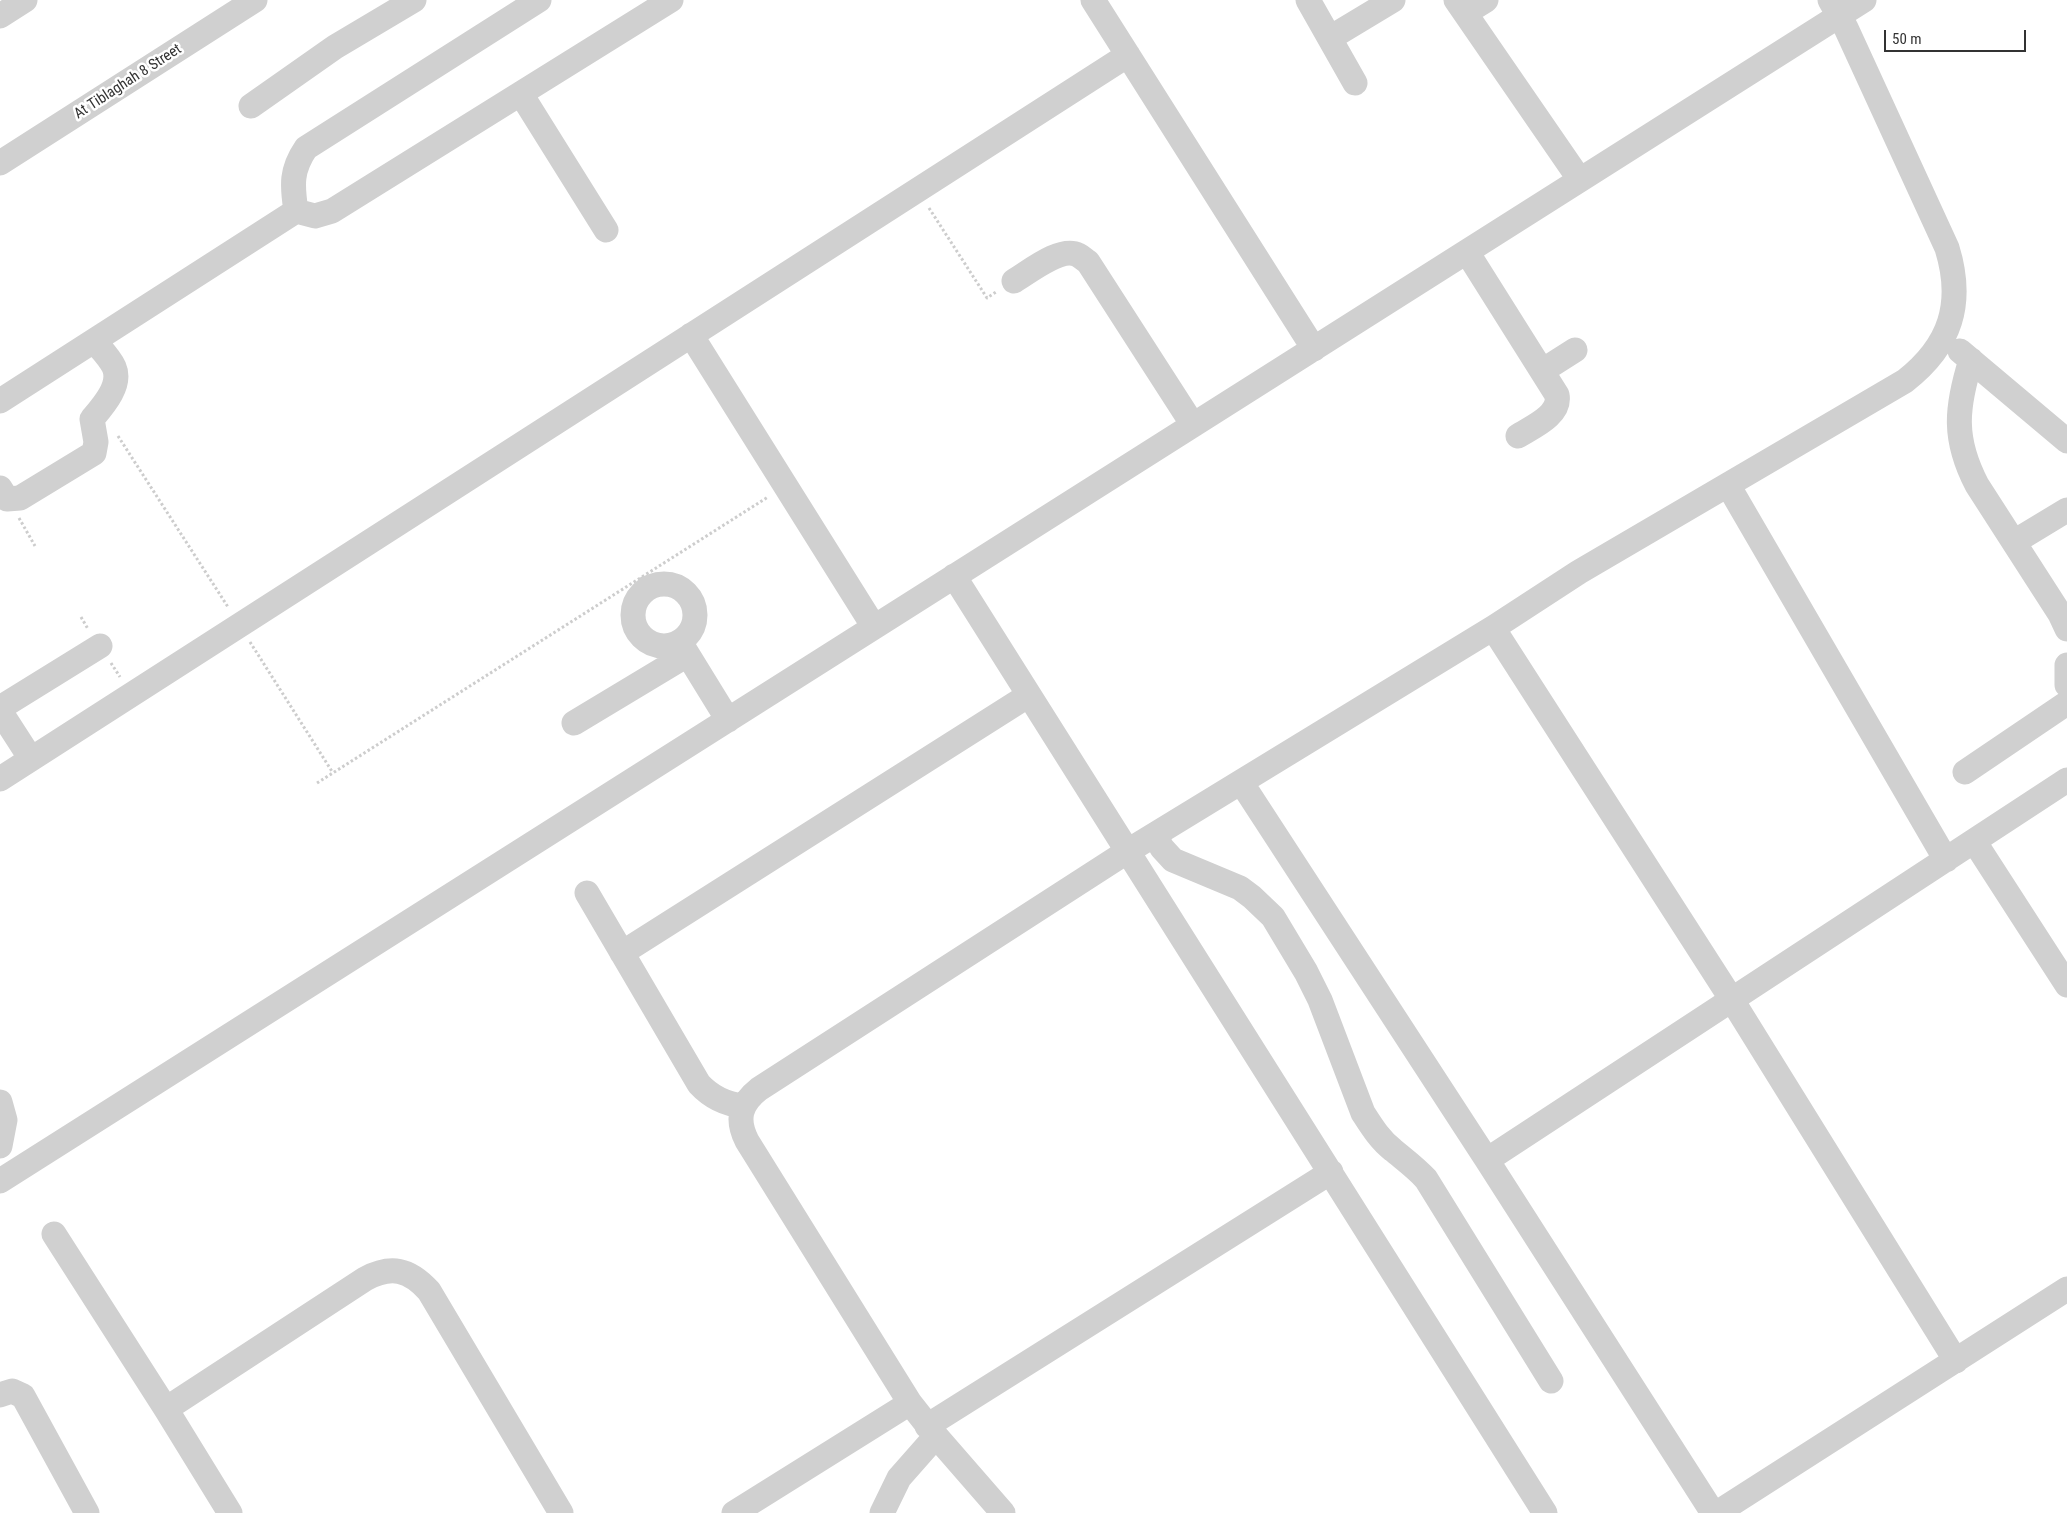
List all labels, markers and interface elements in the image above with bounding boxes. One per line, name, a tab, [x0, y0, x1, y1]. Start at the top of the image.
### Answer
scale bar	[1887, 20, 2030, 52]
text: 50 m	[1892, 30, 1922, 48]
street label: At Tiblaghah 8 Street	[71, 41, 185, 123]

